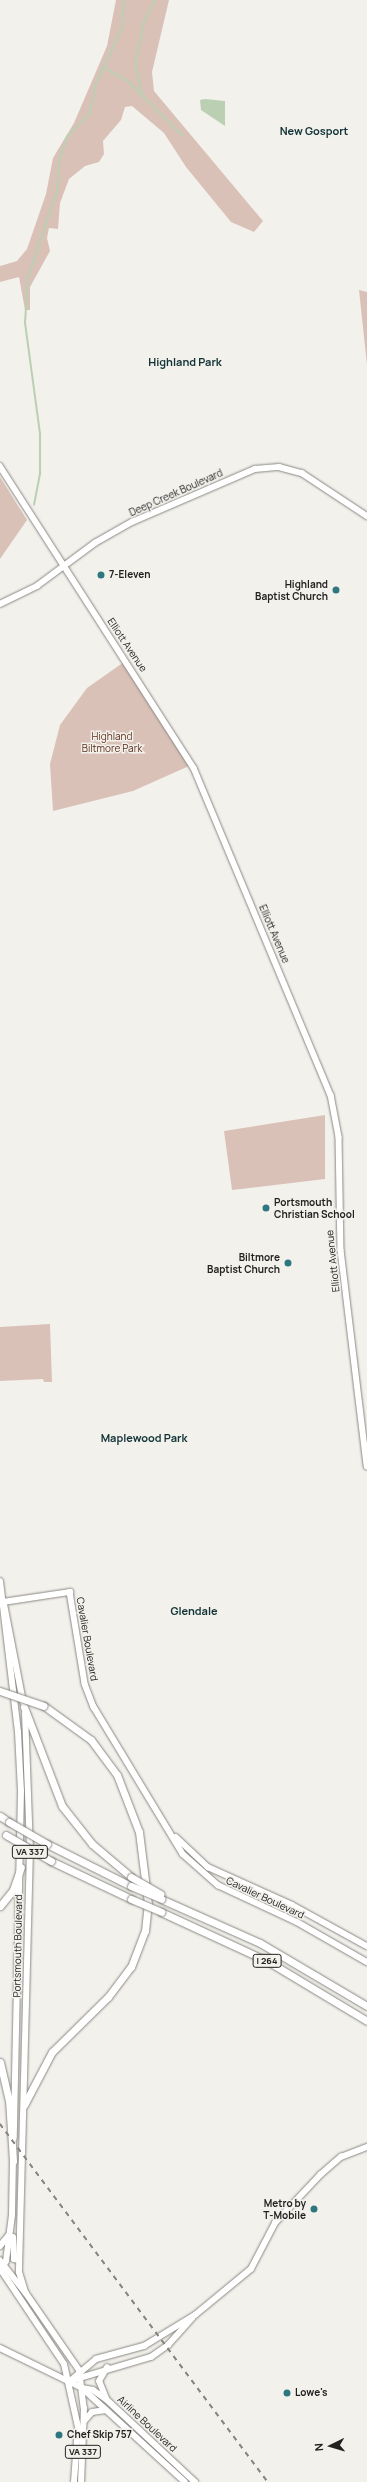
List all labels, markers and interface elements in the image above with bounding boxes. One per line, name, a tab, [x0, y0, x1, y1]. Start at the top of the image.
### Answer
district label: New Gosport	[280, 124, 348, 138]
district label: Highland Park	[148, 355, 222, 369]
street label: Deep Creek Boulevard	[127, 467, 225, 519]
place label: 7-Eleven	[109, 569, 150, 581]
marker: 7-Eleven	[96, 570, 106, 580]
place label: Highland Baptist Church	[255, 578, 328, 602]
marker: Highland Baptist Church	[331, 585, 341, 595]
street label: Elliott Avenue	[105, 616, 149, 674]
park label: Highland Biltmore Park	[82, 730, 142, 754]
street label: Elliott Avenue	[256, 903, 292, 965]
place label: Portsmouth Christian School	[274, 1196, 355, 1220]
marker: Portsmouth Christian School	[261, 1203, 271, 1213]
street label: Elliott Avenue	[324, 1229, 342, 1293]
place label: Biltmore Baptist Church	[207, 1251, 280, 1274]
marker: Biltmore Baptist Church	[283, 1258, 293, 1268]
district label: Maplewood Park	[101, 1431, 187, 1445]
street label: Cavalier Boulevard	[74, 1596, 100, 1682]
district label: Glendale	[170, 1604, 218, 1618]
road number: VA 337	[11, 1845, 49, 1859]
street label: Cavalier Boulevard	[224, 1875, 306, 1921]
street label: Portsmouth Boulevard	[11, 1895, 25, 1997]
road number: I 264	[252, 1954, 282, 1968]
place label: Metro by T-Mobile	[263, 2197, 306, 2220]
marker: Metro by T-Mobile	[309, 2204, 319, 2214]
place label: Lowe's	[295, 2387, 327, 2399]
marker: Lowe's	[282, 2388, 292, 2398]
street label: Airline Boulevard	[115, 2394, 179, 2454]
north arrow	[311, 2426, 351, 2466]
place label: Chef Skip 757	[67, 2429, 132, 2441]
marker: Chef Skip 757	[54, 2430, 64, 2440]
text: N	[311, 2442, 326, 2452]
road number: VA 337	[64, 2445, 102, 2459]

